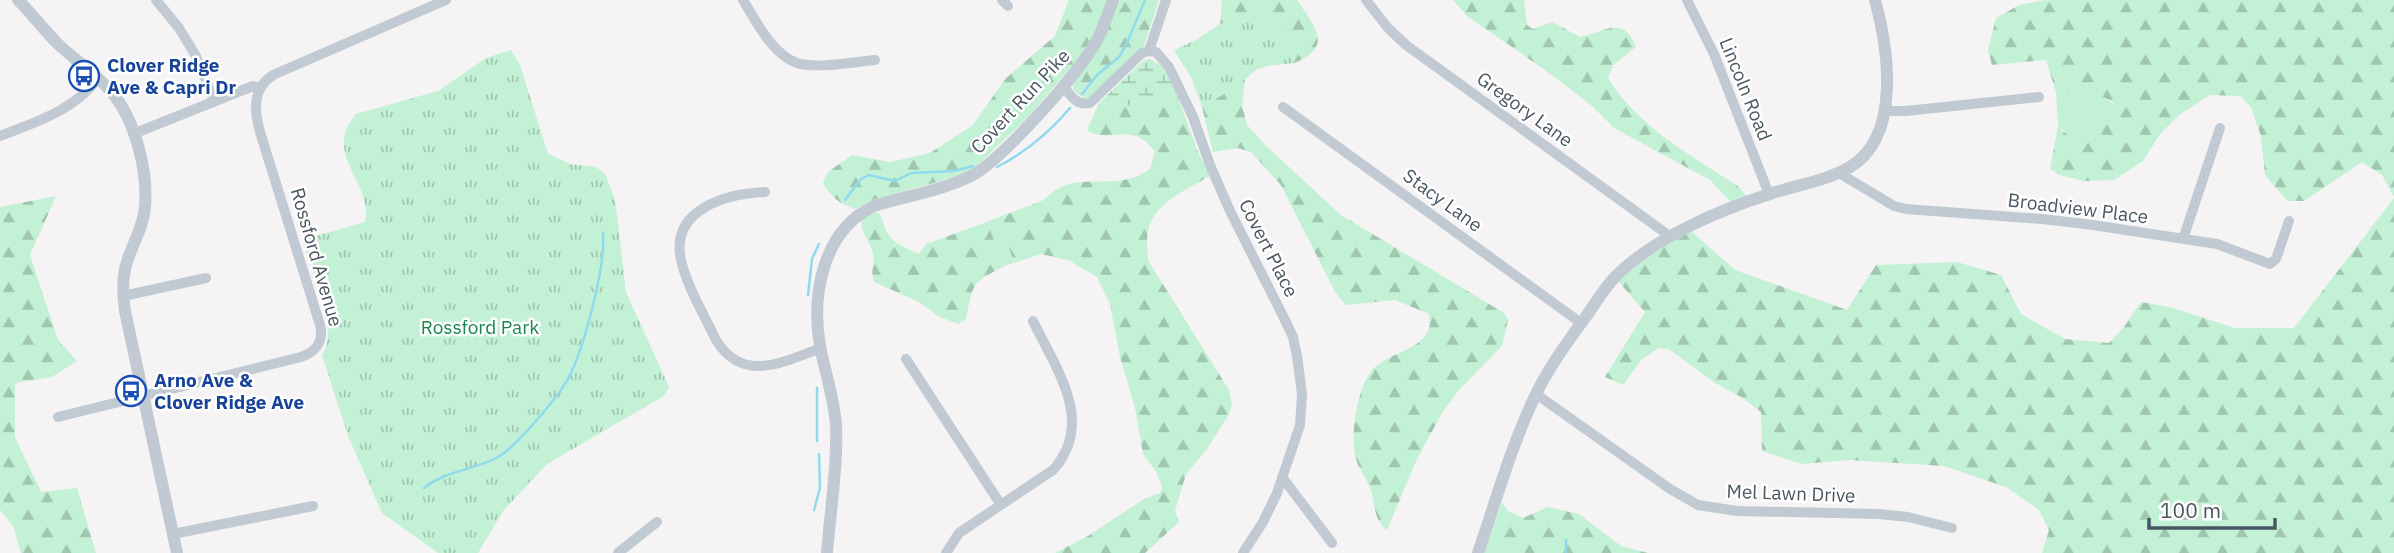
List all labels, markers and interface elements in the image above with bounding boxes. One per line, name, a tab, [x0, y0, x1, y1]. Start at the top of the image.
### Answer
street label: Lincoln Road	[1714, 34, 1778, 144]
street label: Covert Run Pike	[965, 44, 1075, 158]
place label: Clover Ridge Ave & Capri Dr	[107, 53, 236, 99]
bus stop icon: Clover Ridge Ave & Capri Dr	[67, 59, 101, 93]
street label: Gregory Lane	[1472, 66, 1578, 152]
street label: Stacy Lane	[1399, 163, 1487, 237]
street label: Rossford Avenue	[286, 185, 348, 329]
street label: Broadview Place	[2006, 187, 2150, 229]
street label: Covert Place	[1234, 195, 1304, 301]
park label: Rossford Park	[421, 315, 539, 339]
place label: Arno Ave & Clover Ridge Ave	[154, 368, 304, 414]
bus stop icon: Arno Ave & Clover Ridge Ave	[114, 374, 148, 408]
street label: Mel Lawn Drive	[1726, 479, 1856, 507]
scale bar	[2149, 486, 2275, 530]
text: 100 m	[2160, 496, 2221, 524]

